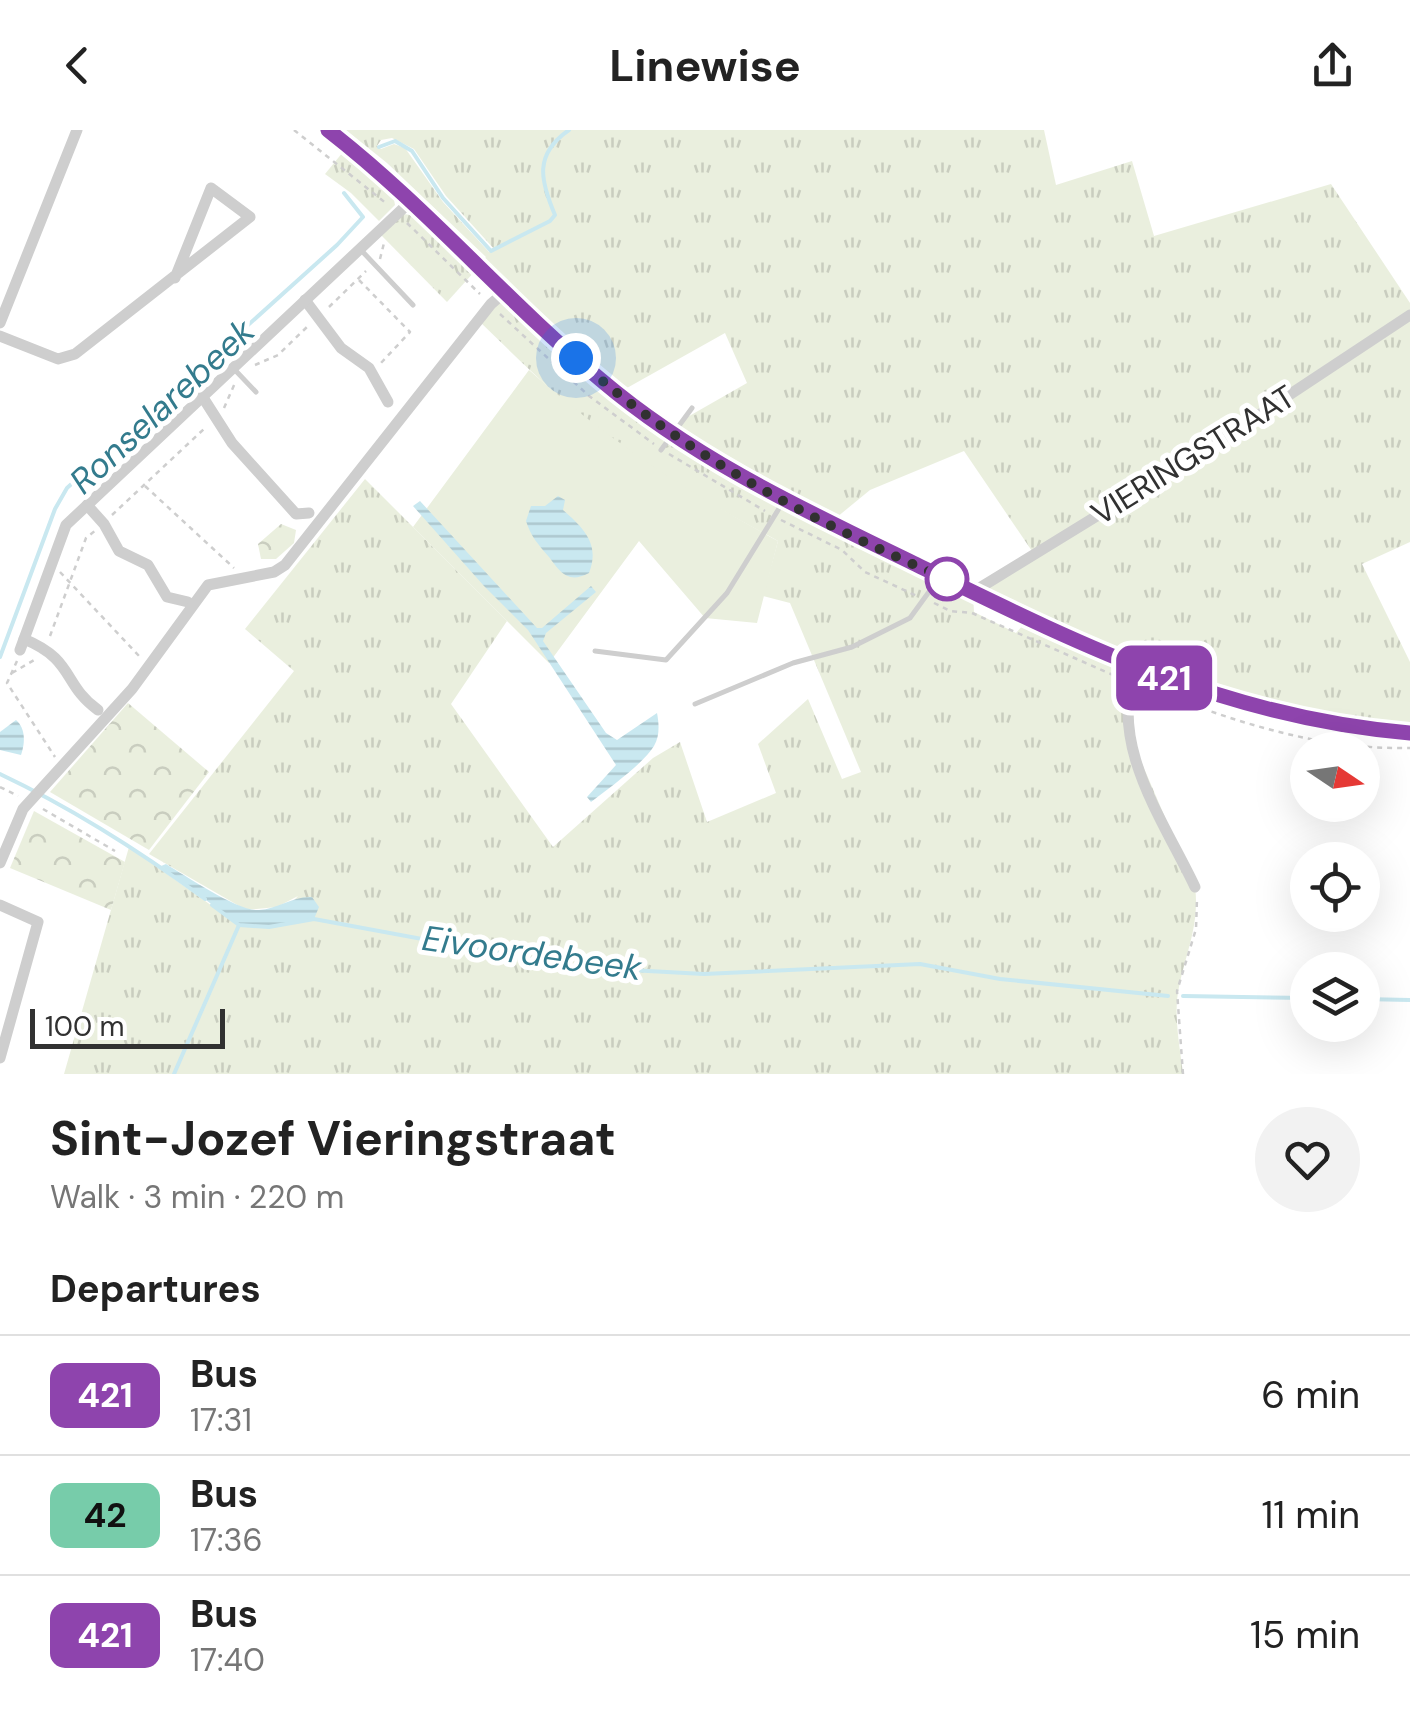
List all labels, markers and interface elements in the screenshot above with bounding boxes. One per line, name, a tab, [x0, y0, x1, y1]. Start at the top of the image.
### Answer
text: Linewise	[609, 36, 801, 95]
icon: back	[50, 38, 105, 93]
icon: share	[1305, 38, 1360, 93]
water label: Ronselarebeek	[60, 308, 265, 504]
your location	[551, 333, 601, 383]
street label: VIERINGSTRAAT	[1083, 376, 1303, 534]
unlabelled marker	[926, 558, 968, 600]
line badge: 421	[1106, 646, 1222, 710]
text: 421	[1136, 655, 1192, 701]
north arrow	[1290, 732, 1380, 822]
map controls	[1290, 732, 1380, 1042]
button: locate	[1290, 842, 1380, 932]
water label: Eivoordebeek	[419, 915, 645, 991]
button: layers	[1290, 952, 1380, 1042]
scale bar	[30, 1004, 225, 1048]
text: 100 m	[45, 1008, 124, 1045]
text: Sint-Jozef Vieringstraat	[50, 1107, 616, 1170]
button: heart	[1255, 1107, 1360, 1212]
text: Walk · 3 min · 220 m	[50, 1176, 344, 1218]
text: Departures	[50, 1264, 261, 1314]
text: Bus	[190, 1349, 258, 1399]
text: 6 min	[1261, 1370, 1360, 1420]
text: 421	[77, 1372, 133, 1418]
text: 17:31	[190, 1399, 252, 1441]
text: Bus	[190, 1469, 258, 1519]
text: 11 min	[1261, 1490, 1360, 1540]
text: 42	[84, 1492, 126, 1538]
text: 17:36	[190, 1519, 263, 1561]
text: Bus	[190, 1589, 258, 1639]
text: 15 min	[1250, 1610, 1360, 1660]
text: 421	[77, 1612, 133, 1658]
text: 17:40	[190, 1639, 265, 1681]

